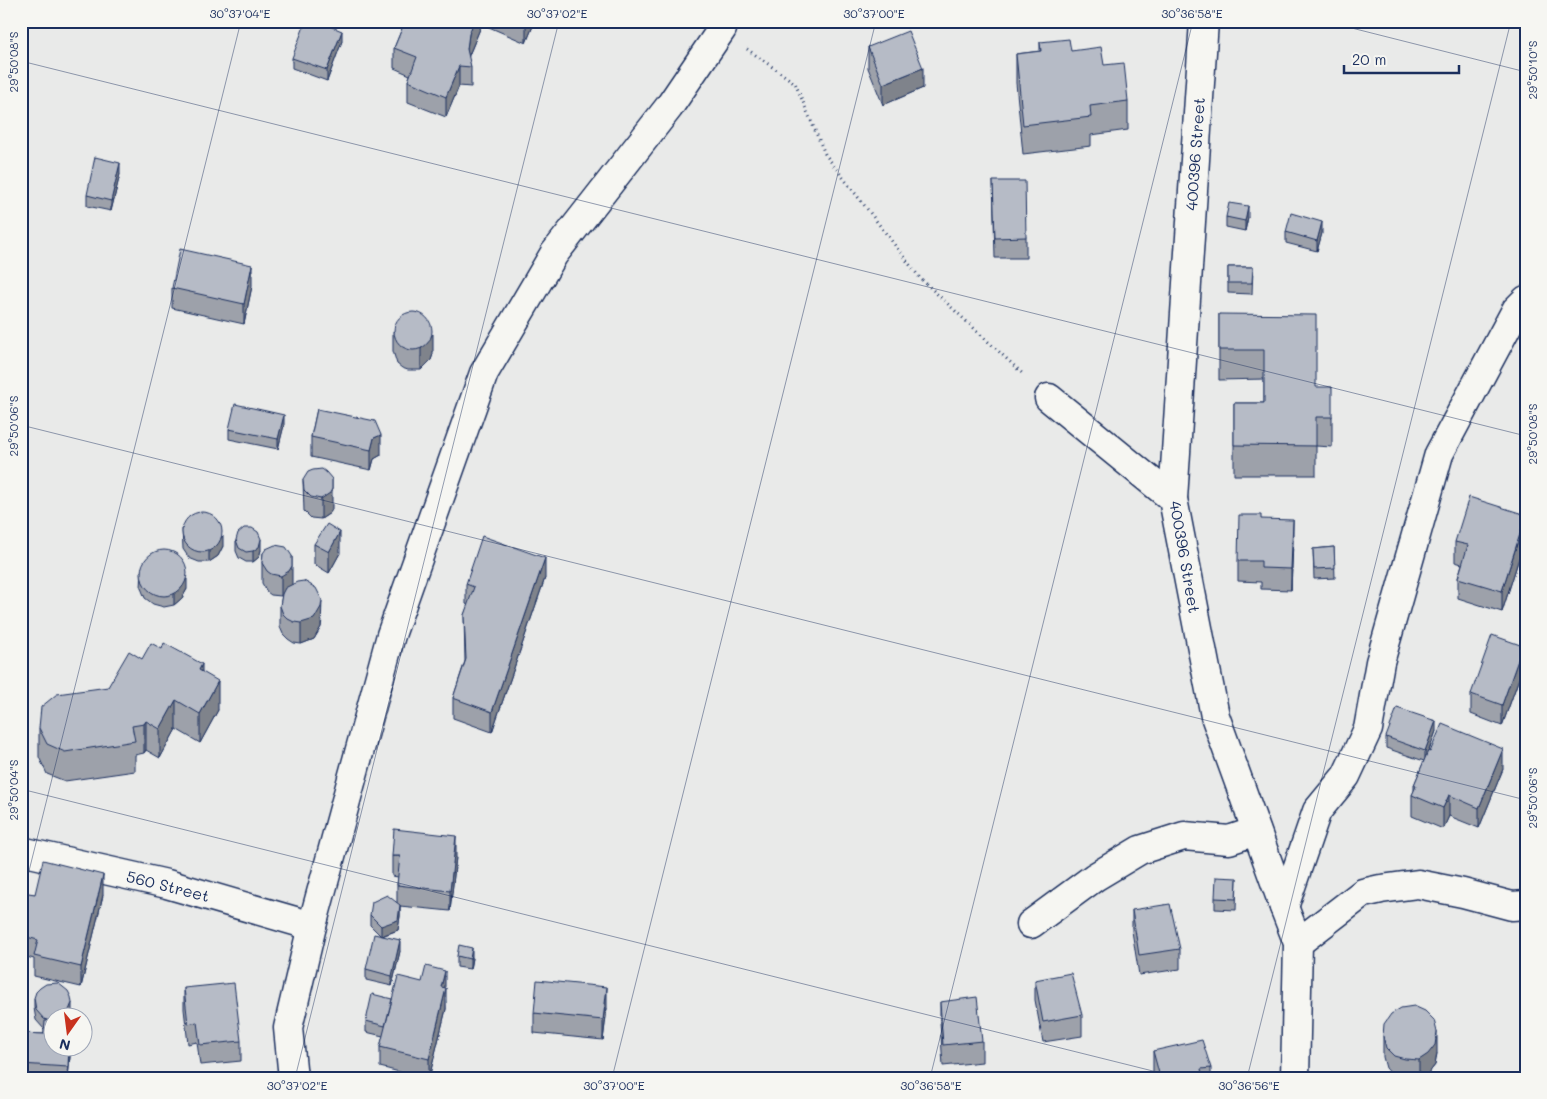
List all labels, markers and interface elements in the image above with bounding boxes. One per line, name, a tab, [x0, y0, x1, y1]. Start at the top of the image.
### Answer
text: 30°37'04"E	[210, 5, 271, 21]
text: 30°37'02"E	[527, 5, 587, 21]
text: 30°37'00"E	[843, 5, 905, 21]
text: 30°36'58"E	[1161, 5, 1223, 21]
text: 29°50'08"S	[5, 31, 21, 93]
text: 29°50'10"S	[1524, 40, 1540, 100]
scale bar	[1344, 42, 1460, 74]
text: 20 m	[1352, 49, 1386, 69]
street label: 400396 Street	[1180, 97, 1209, 211]
text: 29°50'06"S	[5, 395, 21, 457]
text: 29°50'08"S	[1524, 403, 1540, 465]
street label: 400396 Street	[1165, 499, 1206, 615]
text: 29°50'04"S	[5, 759, 21, 820]
text: 29°50'06"S	[1524, 767, 1540, 829]
street label: 560 Street	[124, 865, 212, 906]
north arrow	[42, 1006, 92, 1056]
text: N	[57, 1035, 72, 1056]
text: 30°37'02"E	[267, 1077, 327, 1093]
text: 30°37'00"E	[583, 1077, 645, 1093]
text: 30°36'58"E	[900, 1077, 962, 1093]
text: 30°36'56"E	[1218, 1077, 1280, 1093]

